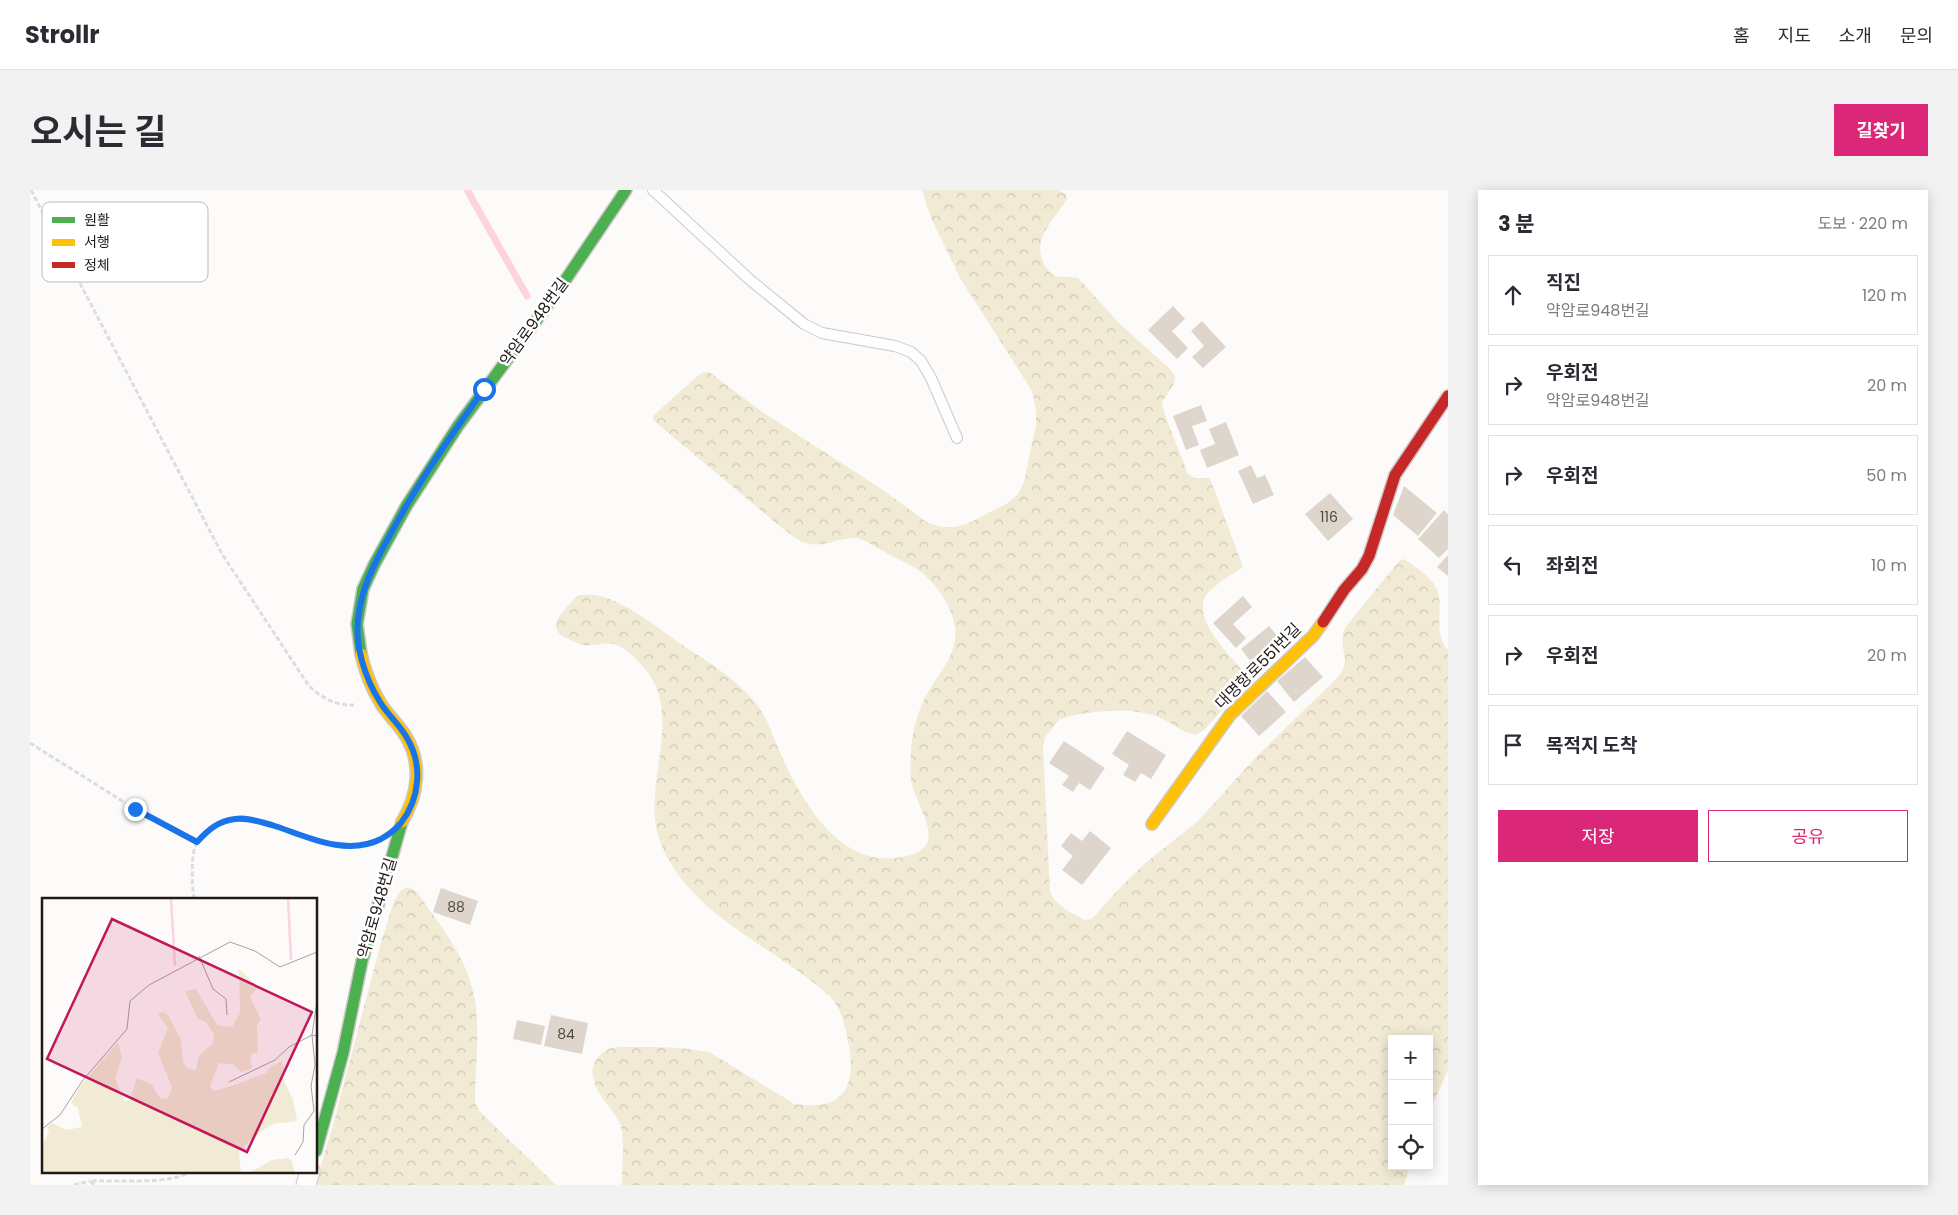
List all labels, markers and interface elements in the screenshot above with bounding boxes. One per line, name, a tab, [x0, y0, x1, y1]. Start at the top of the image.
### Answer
text: Strollr	[25, 18, 100, 51]
text: 홈	[1733, 23, 1750, 48]
text: 지도	[1778, 23, 1811, 48]
text: 소개	[1839, 23, 1872, 48]
text: 문의	[1900, 23, 1933, 48]
button: 길찾기	[1834, 104, 1928, 156]
text: 오시는 길	[30, 107, 166, 156]
legend	[42, 202, 208, 282]
text: 3 분	[1498, 209, 1534, 238]
text: 원활	[84, 210, 110, 230]
text: 도보 · 220 m	[1817, 212, 1908, 235]
text: 서행	[84, 232, 110, 252]
text: 정체	[84, 255, 110, 275]
text: 직진	[1546, 269, 1581, 296]
street label: 약암로948번길	[494, 273, 574, 371]
icon: ahead	[1499, 281, 1527, 309]
text: 120 m	[1862, 284, 1907, 307]
text: 약암로948번길	[1546, 299, 1650, 322]
text: 우회전	[1546, 359, 1598, 386]
icon: right	[1499, 371, 1527, 399]
text: 20 m	[1867, 374, 1907, 397]
route start	[473, 378, 496, 401]
text: 약암로948번길	[1546, 389, 1650, 412]
icon: right	[1499, 461, 1527, 489]
text: 우회전	[1546, 462, 1598, 489]
text: 50 m	[1866, 464, 1907, 487]
house number: 116	[1320, 507, 1338, 527]
icon: left	[1499, 551, 1527, 579]
text: 좌회전	[1546, 552, 1598, 579]
text: 10 m	[1871, 554, 1907, 577]
street label: 대명항로551번길	[1210, 618, 1306, 714]
icon: right	[1499, 641, 1527, 669]
text: 우회전	[1546, 642, 1598, 669]
text: 20 m	[1867, 644, 1907, 667]
icon: arrive	[1499, 731, 1527, 759]
text: 목적지 도착	[1546, 732, 1637, 759]
route end	[124, 798, 147, 821]
button: 저장	[1498, 810, 1698, 862]
button: 공유	[1708, 810, 1908, 862]
street label: 약암로948번길	[352, 855, 402, 961]
house number: 88	[447, 897, 465, 917]
inset map	[42, 898, 318, 1172]
house number: 84	[557, 1024, 575, 1044]
map controls	[1388, 1035, 1433, 1170]
button: +	[1388, 1035, 1433, 1080]
button: −	[1388, 1080, 1433, 1125]
button: locate	[1388, 1125, 1433, 1170]

